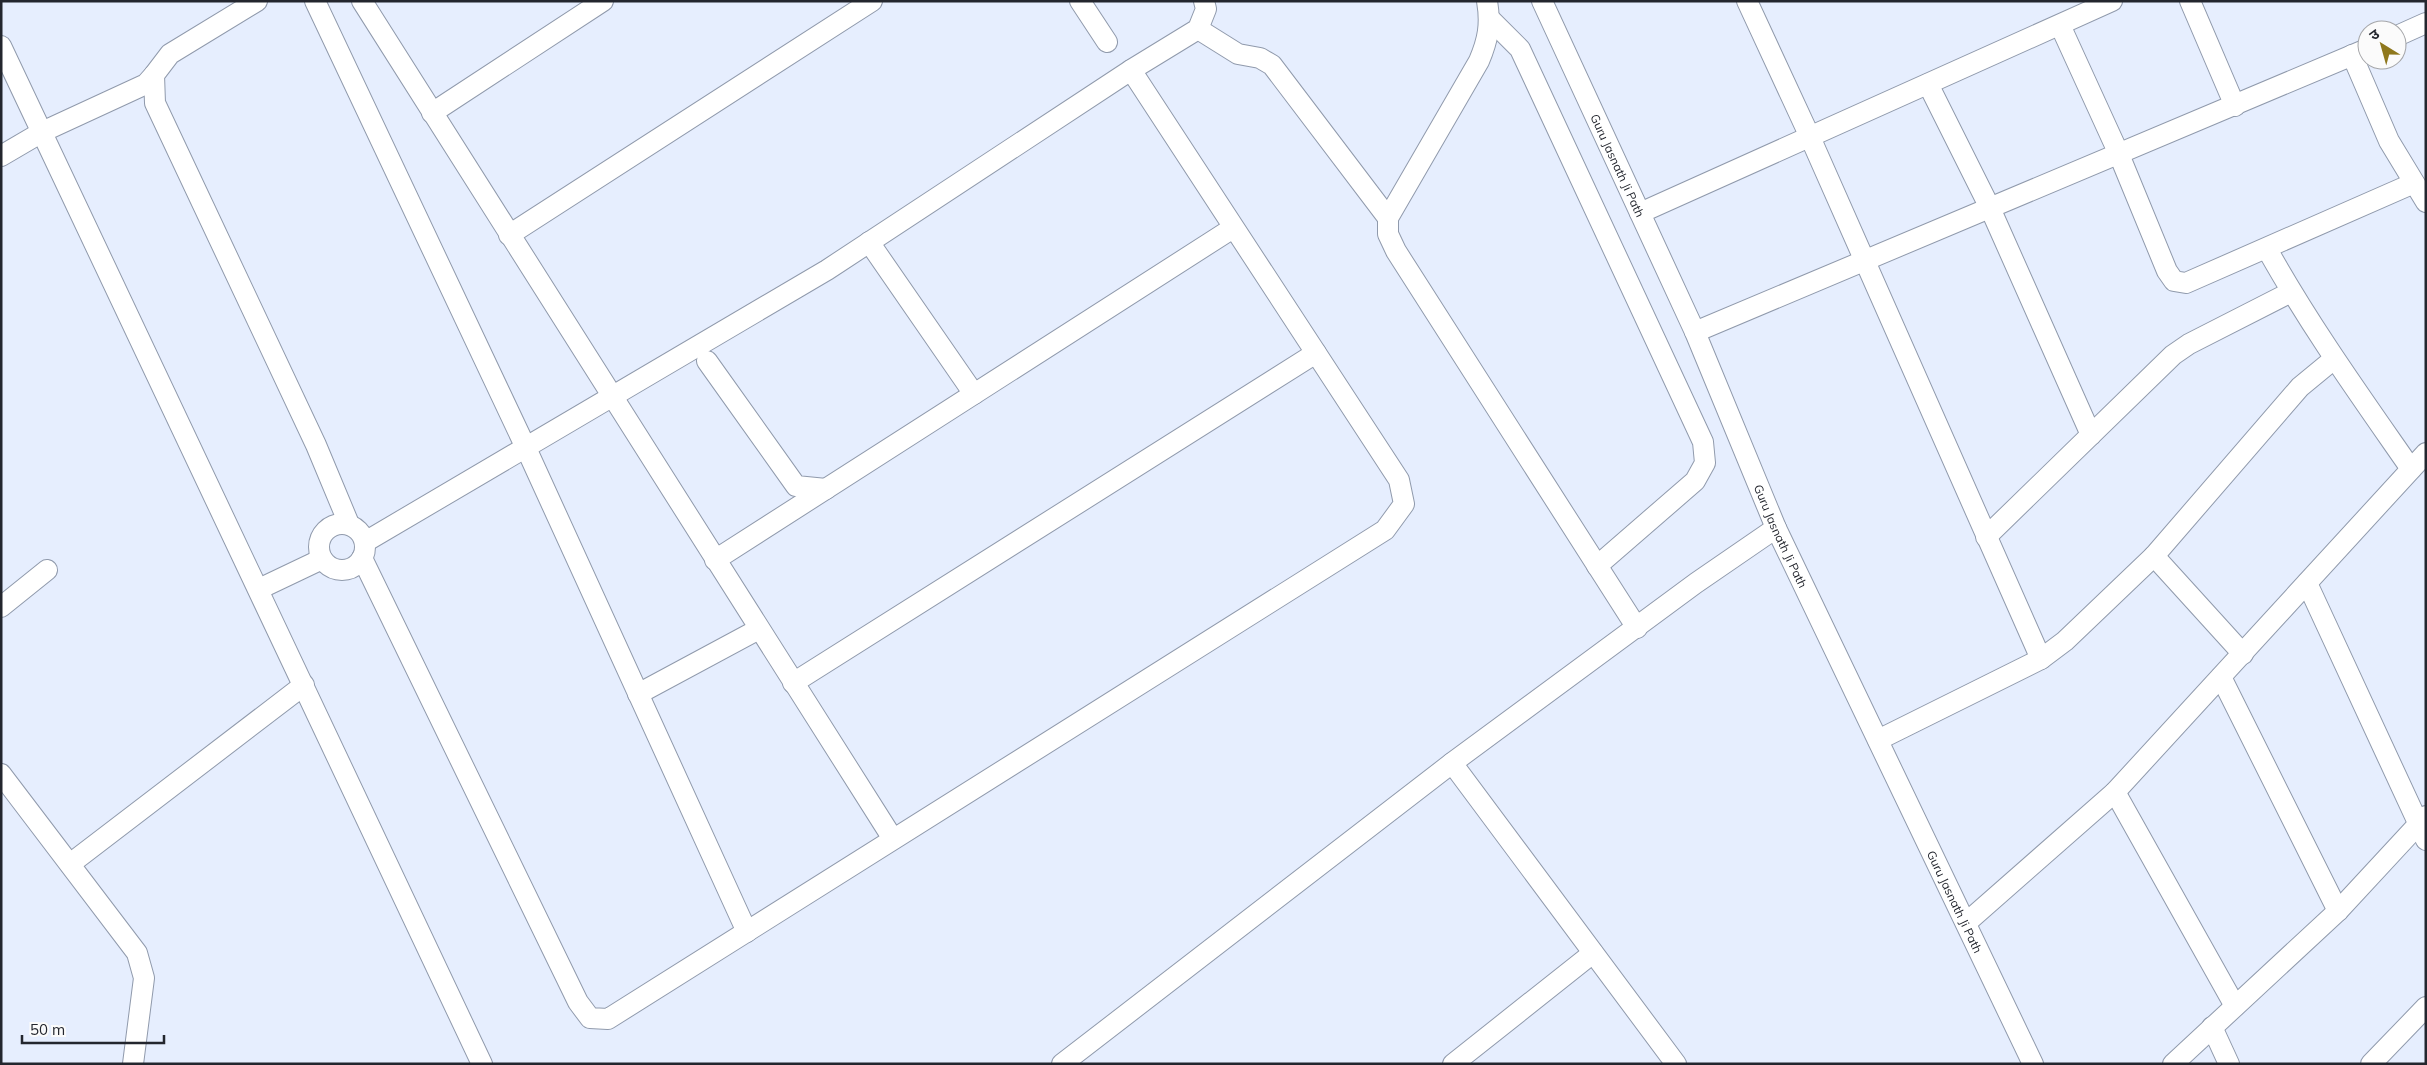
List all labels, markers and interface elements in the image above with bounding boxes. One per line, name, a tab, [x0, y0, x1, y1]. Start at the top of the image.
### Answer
north arrow	[2357, 20, 2407, 70]
text: उ	[2365, 24, 2384, 44]
street label: Guru Jasnath Ji Path	[1588, 111, 1648, 219]
street label: Guru Jasnath Ji Path	[1751, 482, 1811, 590]
street label: Guru Jasnath Ji Path	[1924, 848, 1986, 955]
scale bar	[22, 1012, 165, 1044]
text: 50 m	[30, 1020, 65, 1039]

